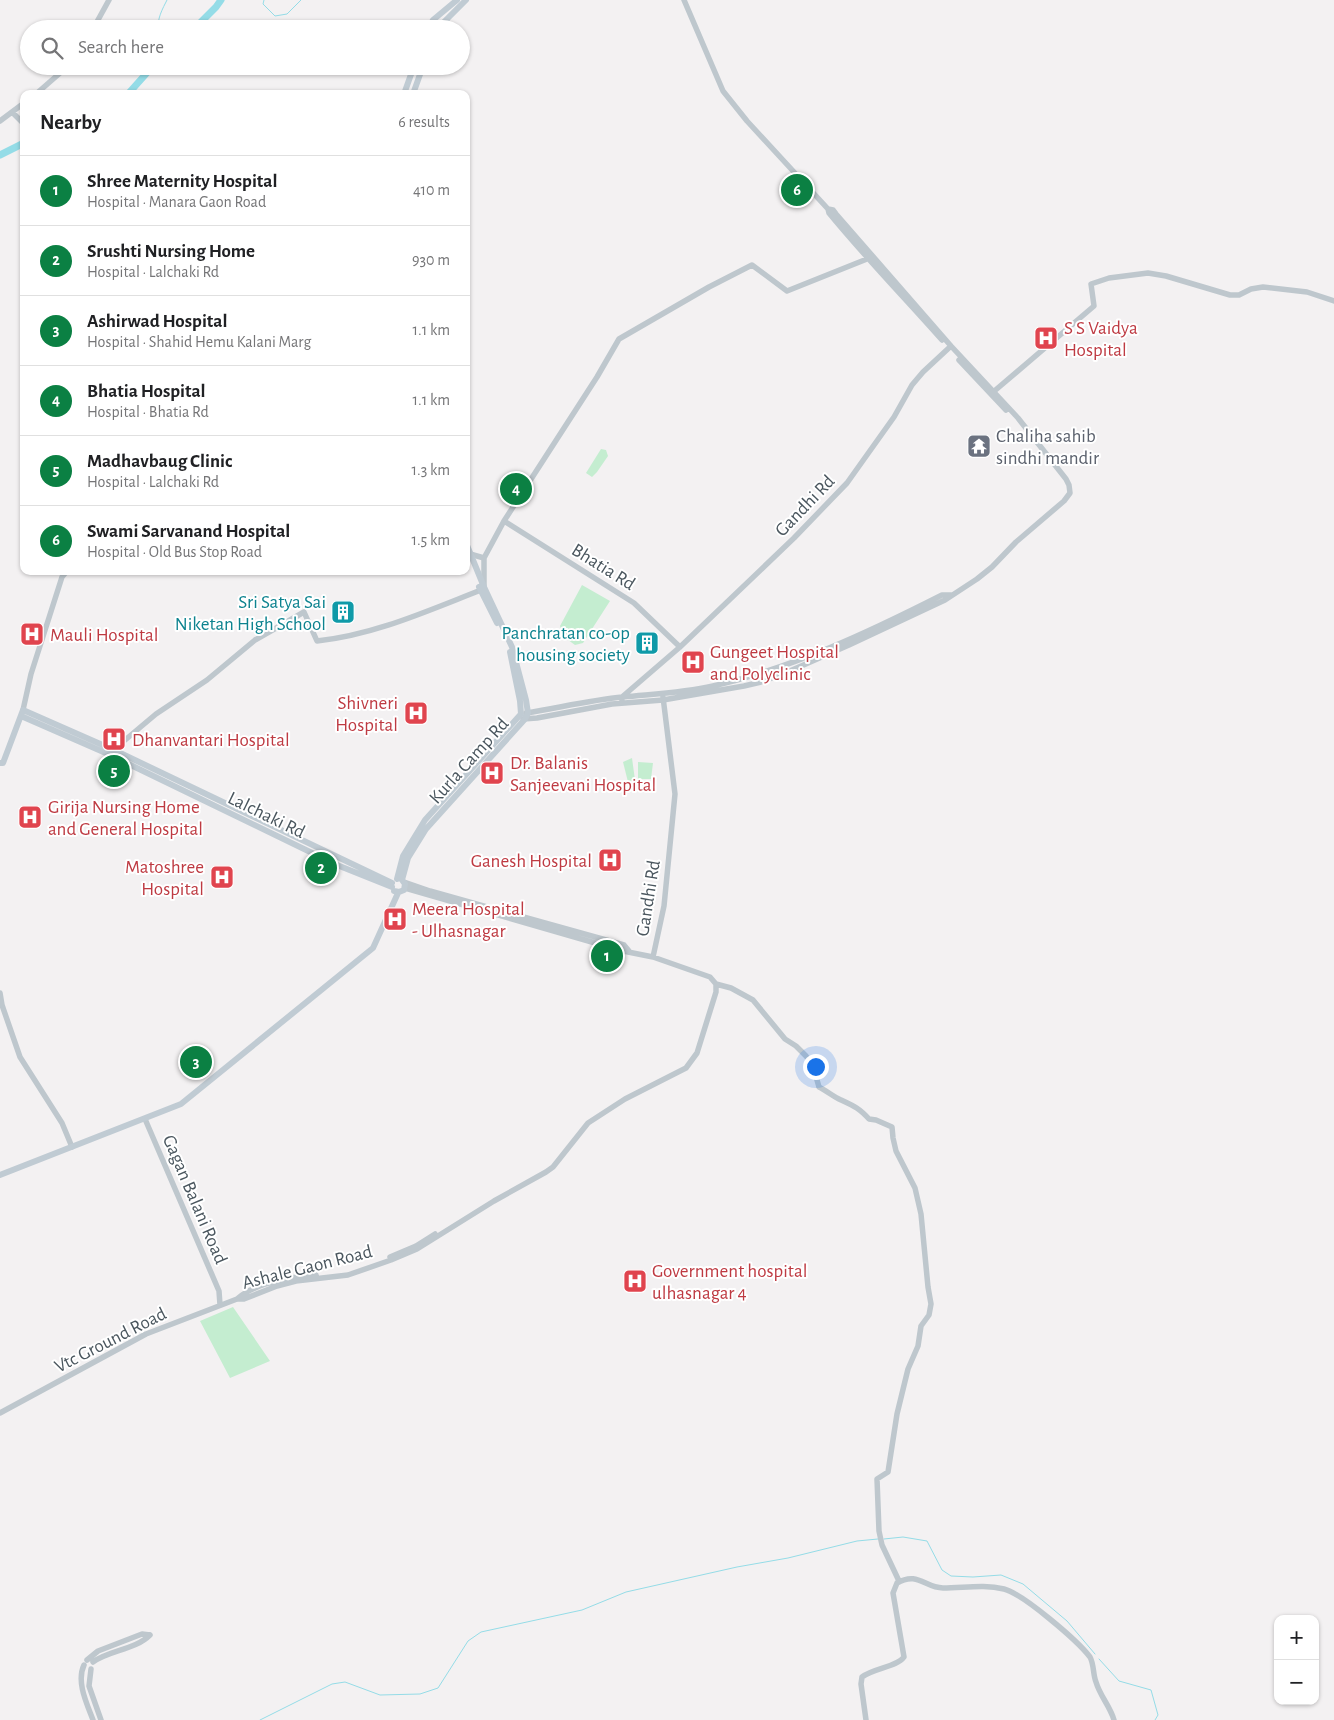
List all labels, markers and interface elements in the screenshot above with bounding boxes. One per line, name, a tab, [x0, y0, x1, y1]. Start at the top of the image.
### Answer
search box	[20, 20, 470, 75]
icon: search	[38, 34, 66, 62]
text: Search here	[78, 38, 164, 57]
text: Nearby	[40, 112, 101, 133]
text: 6 results	[398, 114, 450, 130]
pin: 6	[781, 171, 813, 209]
text: Shree Maternity Hospital	[87, 172, 277, 191]
text: 1	[53, 182, 59, 198]
text: 410 m	[413, 182, 450, 198]
text: Hospital · Manara Gaon Road	[87, 194, 266, 210]
text: Srushti Nursing Home	[87, 242, 255, 261]
text: 2	[52, 252, 60, 268]
text: 930 m	[412, 252, 450, 268]
text: Hospital · Lalchaki Rd	[87, 264, 219, 280]
text: Ashirwad Hospital	[87, 312, 227, 331]
place label: S S Vaidya Hospital	[1064, 319, 1138, 360]
text: 3	[53, 322, 59, 338]
text: 1.1 km	[413, 322, 450, 338]
hospital icon: S S Vaidya Hospital	[1033, 325, 1059, 351]
text: Hospital · Shahid Hemu Kalani Marg	[87, 334, 311, 350]
text: Bhatia Hospital	[87, 382, 206, 401]
text: 4	[52, 392, 60, 408]
text: 1.1 km	[413, 392, 450, 408]
text: Hospital · Bhatia Rd	[87, 404, 209, 420]
place label: Chaliha sahib sindhi mandir	[996, 427, 1099, 468]
temple icon: Chaliha sahib sindhi mandir	[966, 433, 992, 459]
text: Madhavbaug Clinic	[87, 452, 232, 471]
text: 5	[53, 462, 59, 478]
text: 1.3 km	[412, 462, 450, 478]
pin: 4	[500, 470, 532, 508]
street label: Gandhi Rd	[772, 472, 839, 540]
text: Hospital · Lalchaki Rd	[87, 474, 219, 490]
text: Swami Sarvanand Hospital	[87, 522, 290, 541]
text: 6	[52, 532, 60, 548]
text: 1.5 km	[411, 532, 450, 548]
street label: Bhatia Rd	[568, 540, 639, 594]
text: Hospital · Old Bus Stop Road	[87, 544, 262, 560]
place label: Sri Satya Sai Niketan High School	[175, 593, 326, 634]
building icon: Sri Satya Sai Niketan High School	[330, 599, 356, 625]
hospital icon: Mauli Hospital	[19, 621, 45, 647]
place label: Panchratan co-op housing society	[501, 624, 630, 665]
place label: Mauli Hospital	[50, 626, 158, 645]
building icon: Panchratan co-op housing society	[634, 630, 660, 656]
place label: Gungeet Hospital and Polyclinic	[710, 643, 839, 684]
hospital icon: Gungeet Hospital and Polyclinic	[680, 649, 706, 675]
place label: Shivneri Hospital	[335, 694, 398, 735]
hospital icon: Shivneri Hospital	[403, 700, 429, 726]
street label: Kurla Camp Rd	[426, 714, 513, 808]
hospital icon: Dhanvantari Hospital	[101, 726, 127, 752]
place label: Dhanvantari Hospital	[132, 731, 290, 750]
pin: 5	[98, 752, 130, 790]
place label: Dr. Balanis Sanjeevani Hospital	[510, 754, 656, 795]
hospital icon: Dr. Balanis Sanjeevani Hospital	[479, 760, 505, 786]
street label: Lalchaki Rd	[225, 789, 308, 842]
place label: Girija Nursing Home and General Hospital	[48, 798, 203, 839]
hospital icon: Girija Nursing Home and General Hospital	[17, 804, 43, 830]
hospital icon: Ganesh Hospital	[597, 847, 623, 873]
pin: 2	[305, 849, 337, 887]
place label: Ganesh Hospital	[471, 852, 592, 871]
place label: Matoshree Hospital	[125, 858, 204, 899]
street label: Gandhi Rd	[633, 859, 664, 938]
hospital icon: Matoshree Hospital	[209, 864, 235, 890]
place label: Meera Hospital - Ulhasnagar	[412, 900, 525, 941]
hospital icon: Meera Hospital - Ulhasnagar	[382, 906, 408, 932]
pin: 1	[591, 937, 623, 975]
pin: 3	[180, 1043, 212, 1081]
your location	[803, 1054, 829, 1080]
street label: Gagan Balani Road	[159, 1132, 230, 1267]
street label: Ashale Gaon Road	[240, 1242, 374, 1293]
place label: Government hospital ulhasnagar 4	[652, 1262, 807, 1303]
hospital icon: Government hospital ulhasnagar 4	[622, 1268, 648, 1294]
street label: Vtc Ground Road	[52, 1304, 170, 1377]
map controls	[1274, 1615, 1319, 1705]
button: +	[1274, 1615, 1319, 1660]
button: −	[1274, 1660, 1319, 1705]

